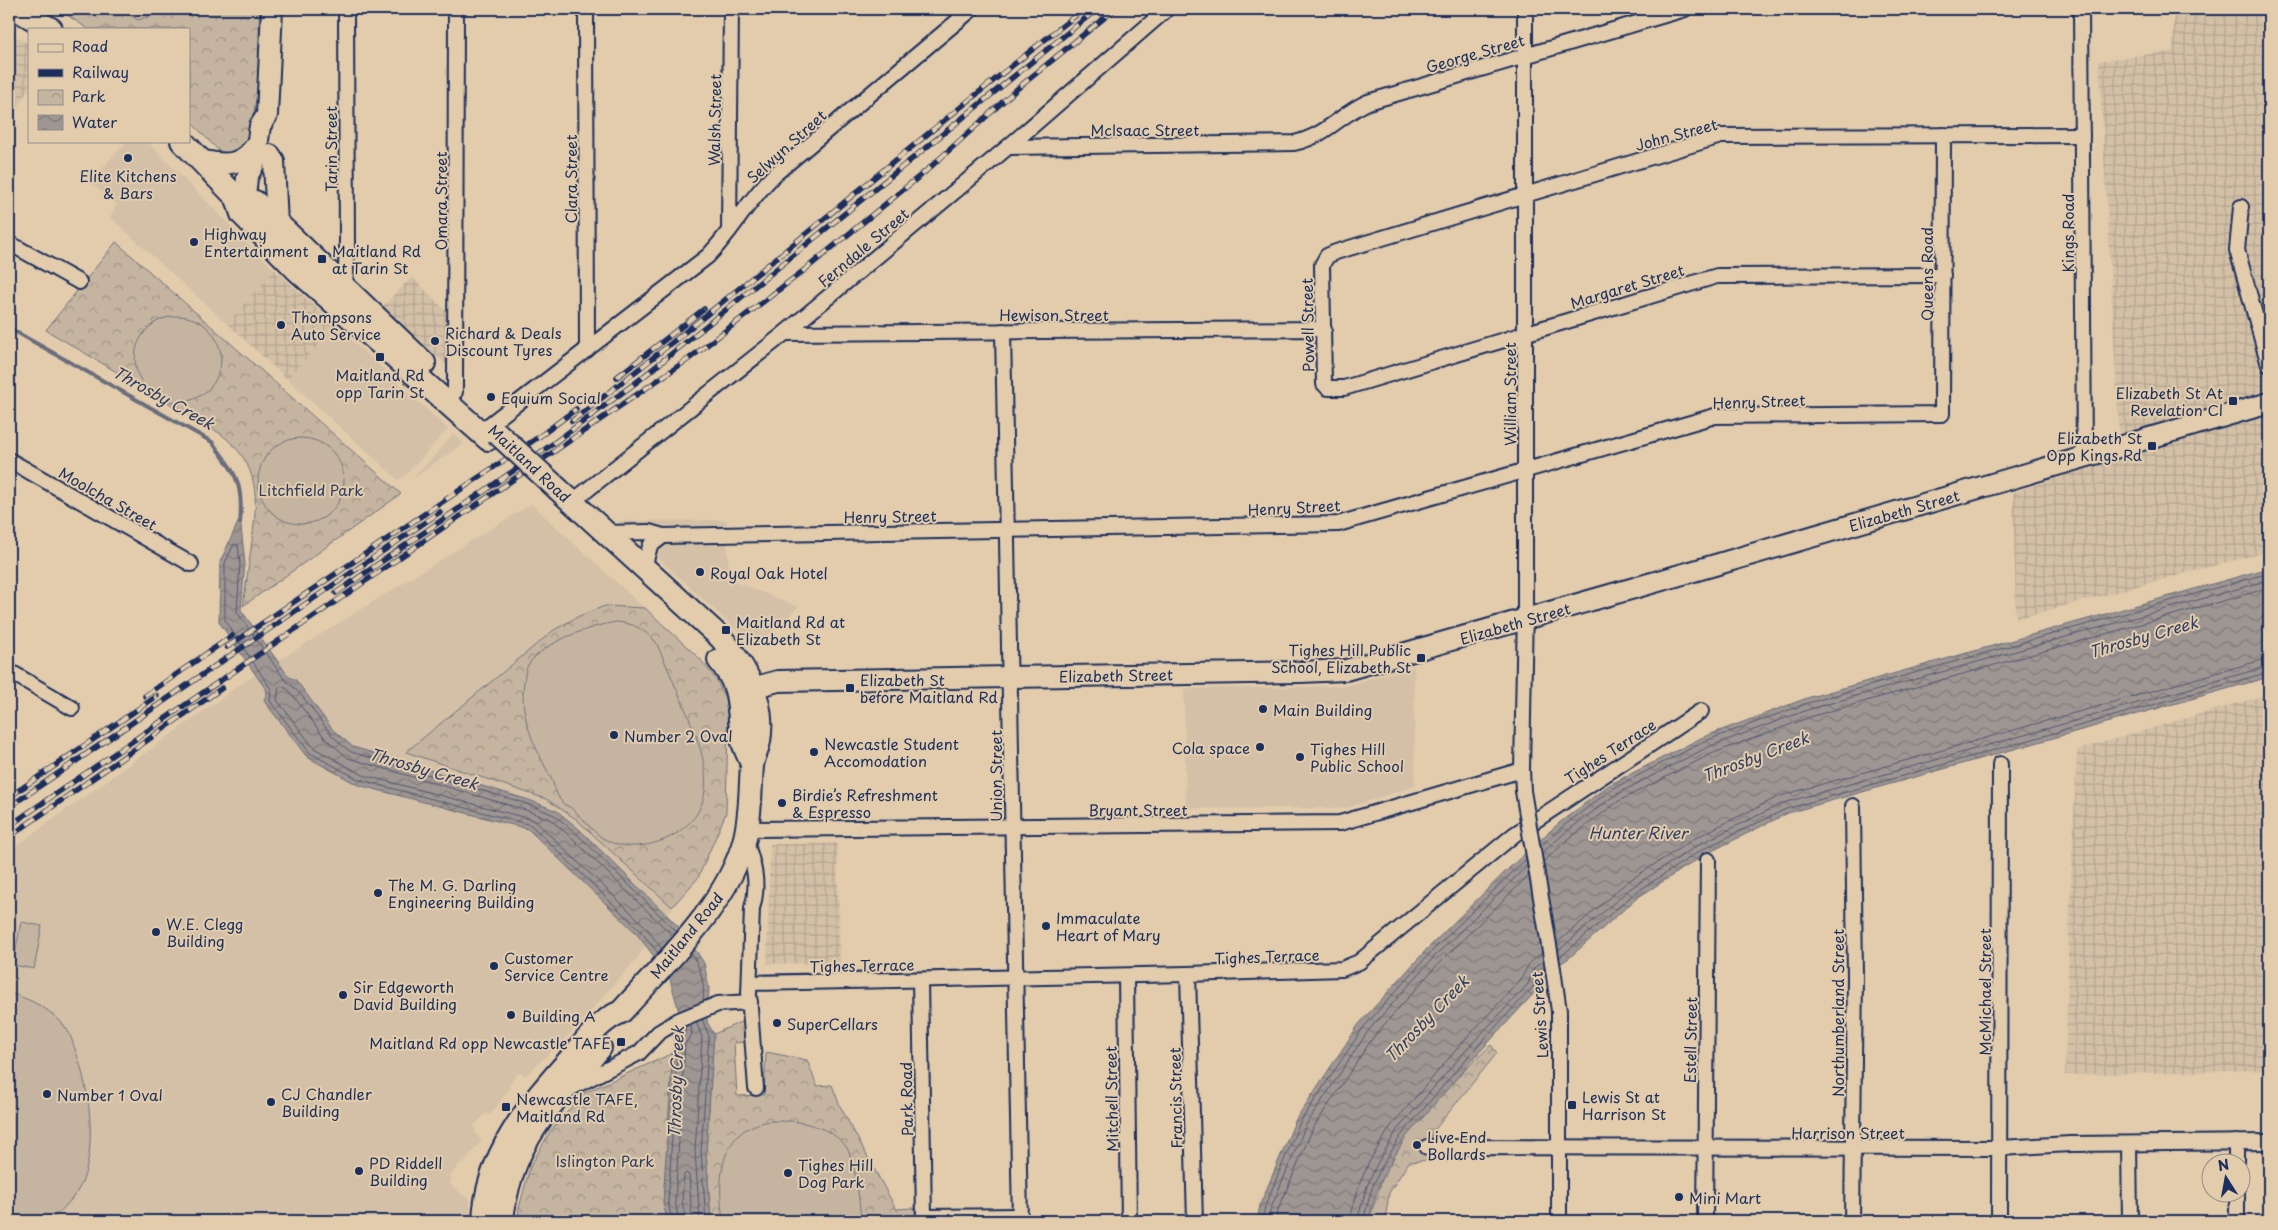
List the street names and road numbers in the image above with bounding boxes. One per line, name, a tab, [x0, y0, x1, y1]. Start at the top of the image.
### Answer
street label: George Street	[1423, 28, 1527, 78]
street label: Walsh Street	[702, 74, 726, 166]
street label: Selwyn Street	[741, 104, 831, 188]
street label: Tarin Street	[319, 106, 342, 192]
street label: John Street	[1632, 112, 1720, 156]
street label: McIsaac Street	[1091, 118, 1199, 141]
street label: Clara Street	[559, 134, 582, 224]
street label: Omara Street	[429, 151, 452, 251]
street label: Kings Road	[2056, 193, 2079, 273]
street label: Ferndale Street	[812, 202, 914, 292]
street label: Queens Road	[1915, 227, 1938, 321]
street label: Margaret Street	[1567, 258, 1687, 314]
street label: Powell Street	[1295, 278, 1319, 372]
street label: Hewison Street	[999, 303, 1109, 326]
street label: William Street	[1498, 342, 1521, 446]
street label: Henry Street	[1712, 388, 1806, 414]
street label: Maitland Road	[484, 419, 576, 507]
street label: Moolcha Street	[55, 461, 162, 536]
street label: Elizabeth Street	[1846, 483, 1962, 537]
street label: Henry Street	[1247, 493, 1341, 521]
street label: Henry Street	[843, 504, 937, 528]
street label: Elizabeth Street	[1457, 596, 1573, 650]
street label: Elizabeth Street	[1059, 663, 1173, 687]
street label: Tighes Terrace	[1560, 713, 1660, 789]
street label: Union Street	[984, 730, 1007, 822]
street label: Bryant Street	[1088, 798, 1188, 821]
street label: Maitland Road	[644, 887, 728, 983]
street label: McMichael Street	[1973, 928, 1996, 1056]
street label: Northumberland Street	[1826, 929, 1849, 1097]
street label: Tighes Terrace	[1214, 943, 1320, 969]
street label: Tighes Terrace	[809, 953, 915, 977]
street label: Lewis Street	[1525, 971, 1553, 1059]
street label: Estell Street	[1678, 997, 1702, 1083]
street label: Mitchell Street	[1099, 1046, 1123, 1152]
street label: Francis Street	[1163, 1047, 1187, 1149]
street label: Park Road	[894, 1062, 918, 1136]
street label: Harrison Street	[1791, 1121, 1905, 1144]

